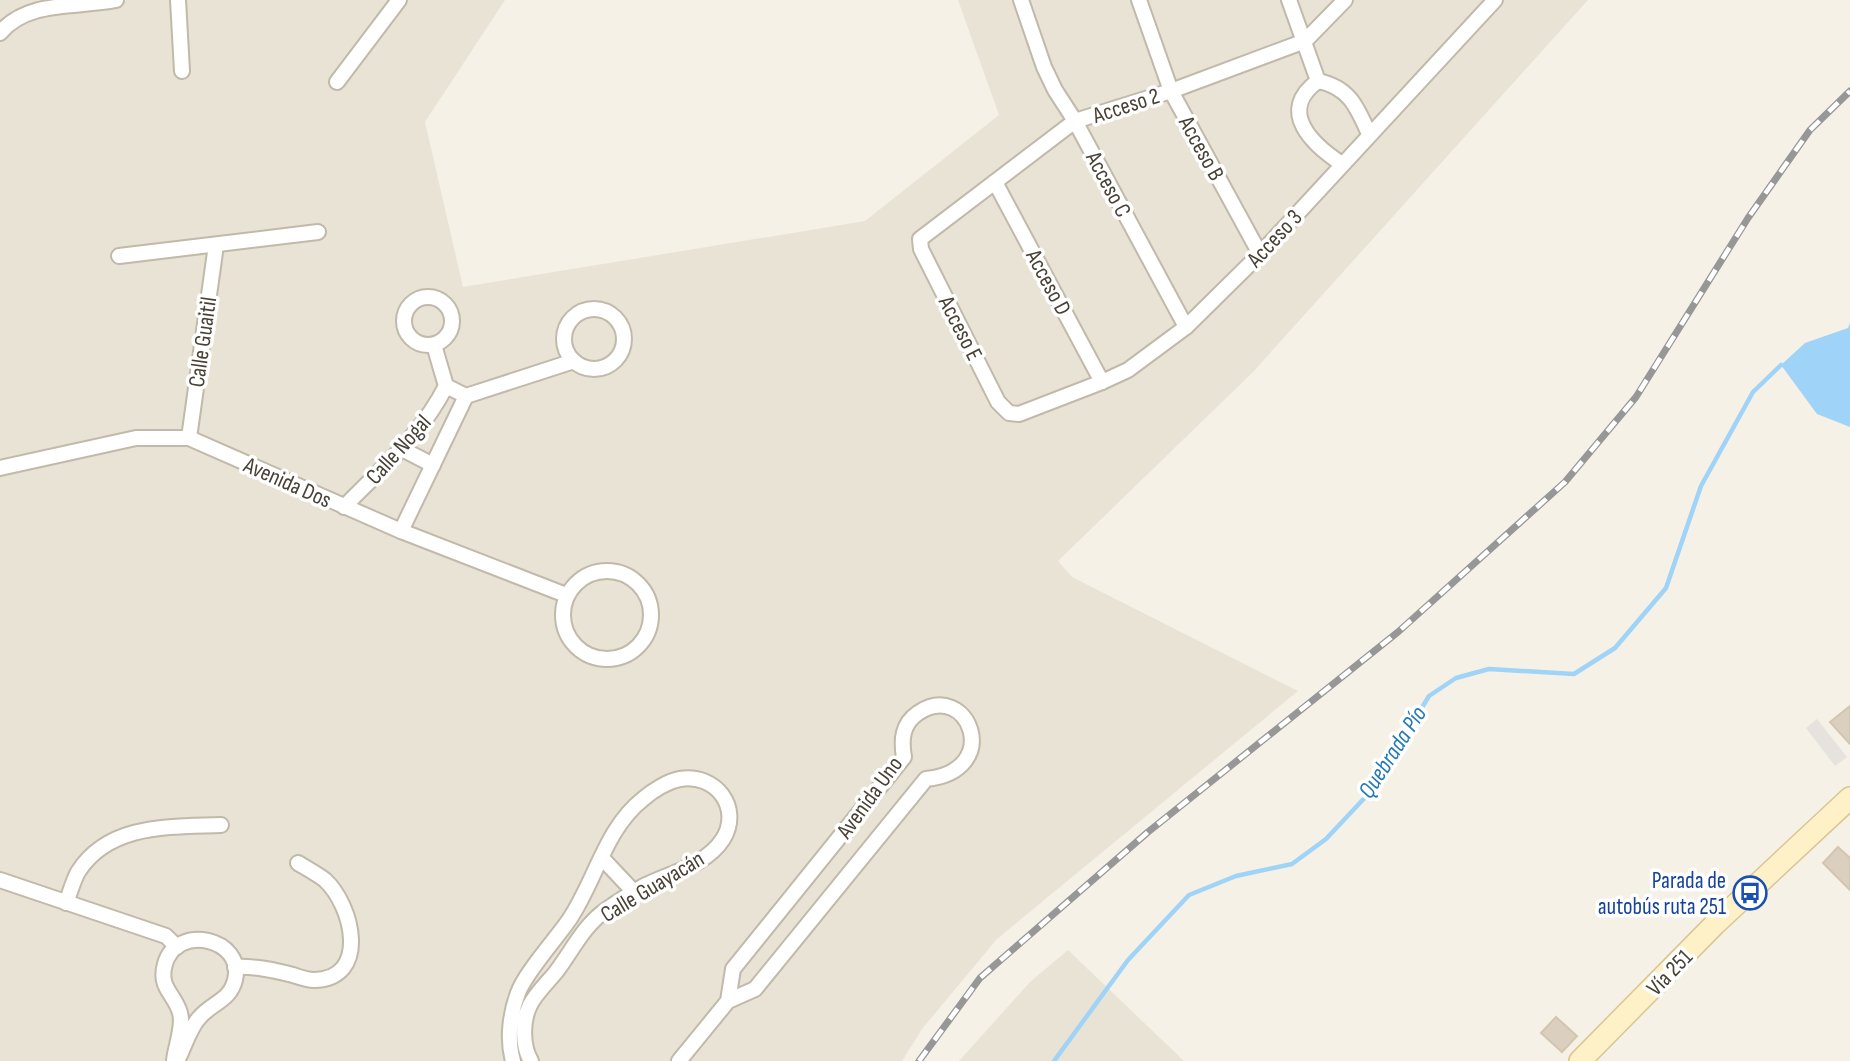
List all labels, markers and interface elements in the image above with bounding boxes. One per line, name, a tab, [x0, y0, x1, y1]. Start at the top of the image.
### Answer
street label: Acceso 2	[1088, 82, 1163, 130]
street label: Acceso B	[1172, 111, 1230, 186]
street label: Acceso C	[1079, 146, 1137, 222]
street label: Acceso 3	[1240, 204, 1308, 274]
street label: Acceso D	[1019, 244, 1077, 320]
street label: Acceso E	[932, 291, 988, 365]
street label: Calle Guaitil	[183, 295, 223, 389]
street label: Calle Nogal	[360, 409, 437, 490]
street label: Avenida Dos	[239, 451, 336, 515]
water label: Quebrada Pío	[1352, 701, 1433, 804]
street label: Avenida Uno	[830, 751, 909, 845]
street label: Calle Guayacán	[596, 845, 709, 929]
place label: Parada de autobús ruta 251	[1598, 867, 1726, 921]
bus stop icon: Parada de autobús ruta 251	[1731, 874, 1769, 912]
street label: Vía 251	[1641, 944, 1699, 1002]

